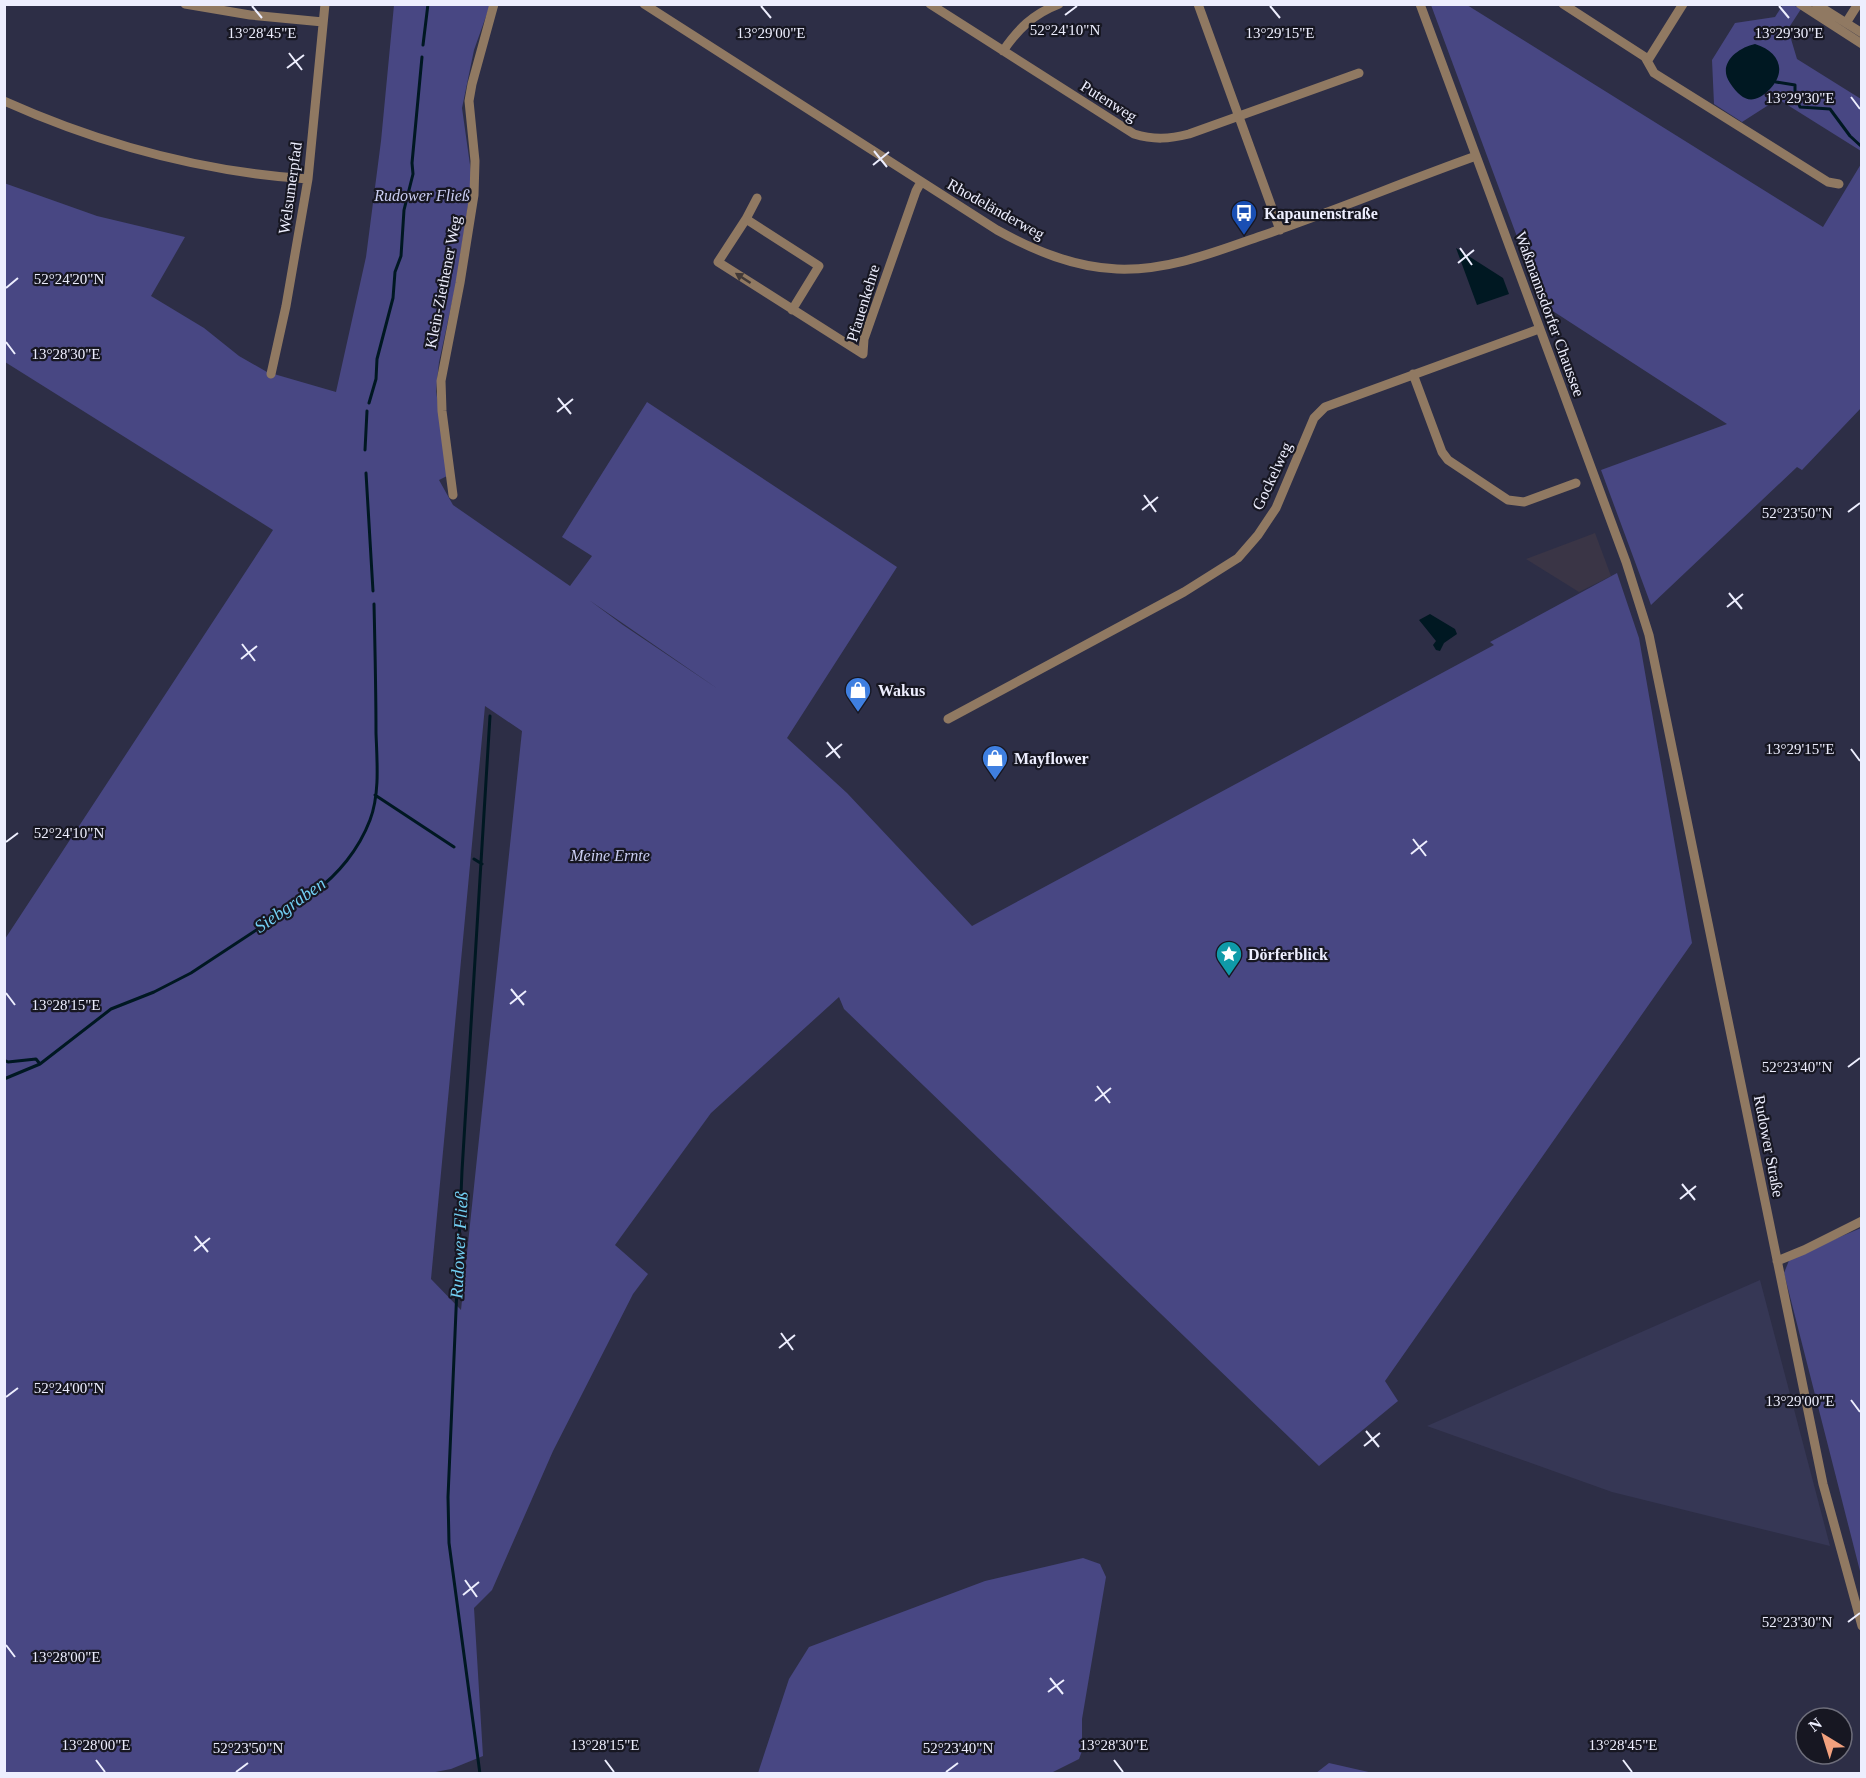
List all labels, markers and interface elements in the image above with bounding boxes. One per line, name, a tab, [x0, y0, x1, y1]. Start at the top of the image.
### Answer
text: 52°24'10"N	[1030, 22, 1100, 38]
text: 13°28'45"E	[228, 25, 297, 41]
text: 13°29'00"E	[737, 25, 806, 41]
text: 13°29'15"E	[1246, 25, 1315, 41]
text: 13°29'30"E	[1755, 25, 1824, 41]
street label: Putenweg	[1077, 77, 1140, 126]
text: 13°29'30"E	[1766, 90, 1835, 106]
street label: Welsumerpfad	[275, 141, 306, 235]
street label: Rhodeländerweg	[944, 175, 1048, 244]
park label: Rudower Fließ	[373, 187, 470, 204]
bus stop icon: Kapaunenstraße	[1229, 198, 1259, 236]
place label: Kapaunenstraße	[1264, 205, 1378, 223]
street label: Klein-Ziethener Weg	[422, 214, 465, 350]
street label: Waßmannsdorfer Chaussee	[1512, 229, 1588, 399]
street label: Pfauenkehre	[843, 262, 883, 344]
text: 52°24'20"N	[34, 271, 104, 287]
one-way arrow	[735, 273, 751, 284]
text: 13°28'30"E	[32, 346, 101, 362]
street label: Gockelweg	[1249, 439, 1296, 513]
text: 52°23'50"N	[1762, 505, 1832, 521]
shop icon: Wakus	[843, 675, 873, 713]
place label: Wakus	[878, 682, 925, 699]
text: 13°29'15"E	[1766, 741, 1835, 757]
shop icon: Mayflower	[980, 743, 1010, 781]
place label: Mayflower	[1014, 750, 1089, 768]
text: 52°24'10"N	[34, 825, 104, 841]
park label: Meine Ernte	[569, 847, 650, 864]
water label: Siebgraben	[251, 873, 329, 937]
place icon: Dörferblick	[1214, 939, 1244, 977]
place label: Dörferblick	[1248, 946, 1328, 963]
text: 13°28'15"E	[32, 997, 101, 1013]
text: 52°23'40"N	[1762, 1059, 1832, 1075]
street label: Rudower Straße	[1751, 1094, 1787, 1198]
water label: Rudower Fließ	[446, 1191, 472, 1300]
text: 52°24'00"N	[34, 1380, 104, 1396]
text: 13°29'00"E	[1766, 1393, 1835, 1409]
text: 52°23'30"N	[1762, 1614, 1832, 1630]
text: 13°28'00"E	[32, 1649, 101, 1665]
north arrow	[1794, 1706, 1854, 1766]
text: N	[1805, 1714, 1825, 1735]
text: 13°28'00"E	[62, 1737, 131, 1753]
text: 13°28'15"E	[571, 1737, 640, 1753]
text: 13°28'30"E	[1080, 1737, 1149, 1753]
text: 13°28'45"E	[1589, 1737, 1658, 1753]
text: 52°23'50"N	[213, 1740, 283, 1756]
text: 52°23'40"N	[923, 1740, 993, 1756]

